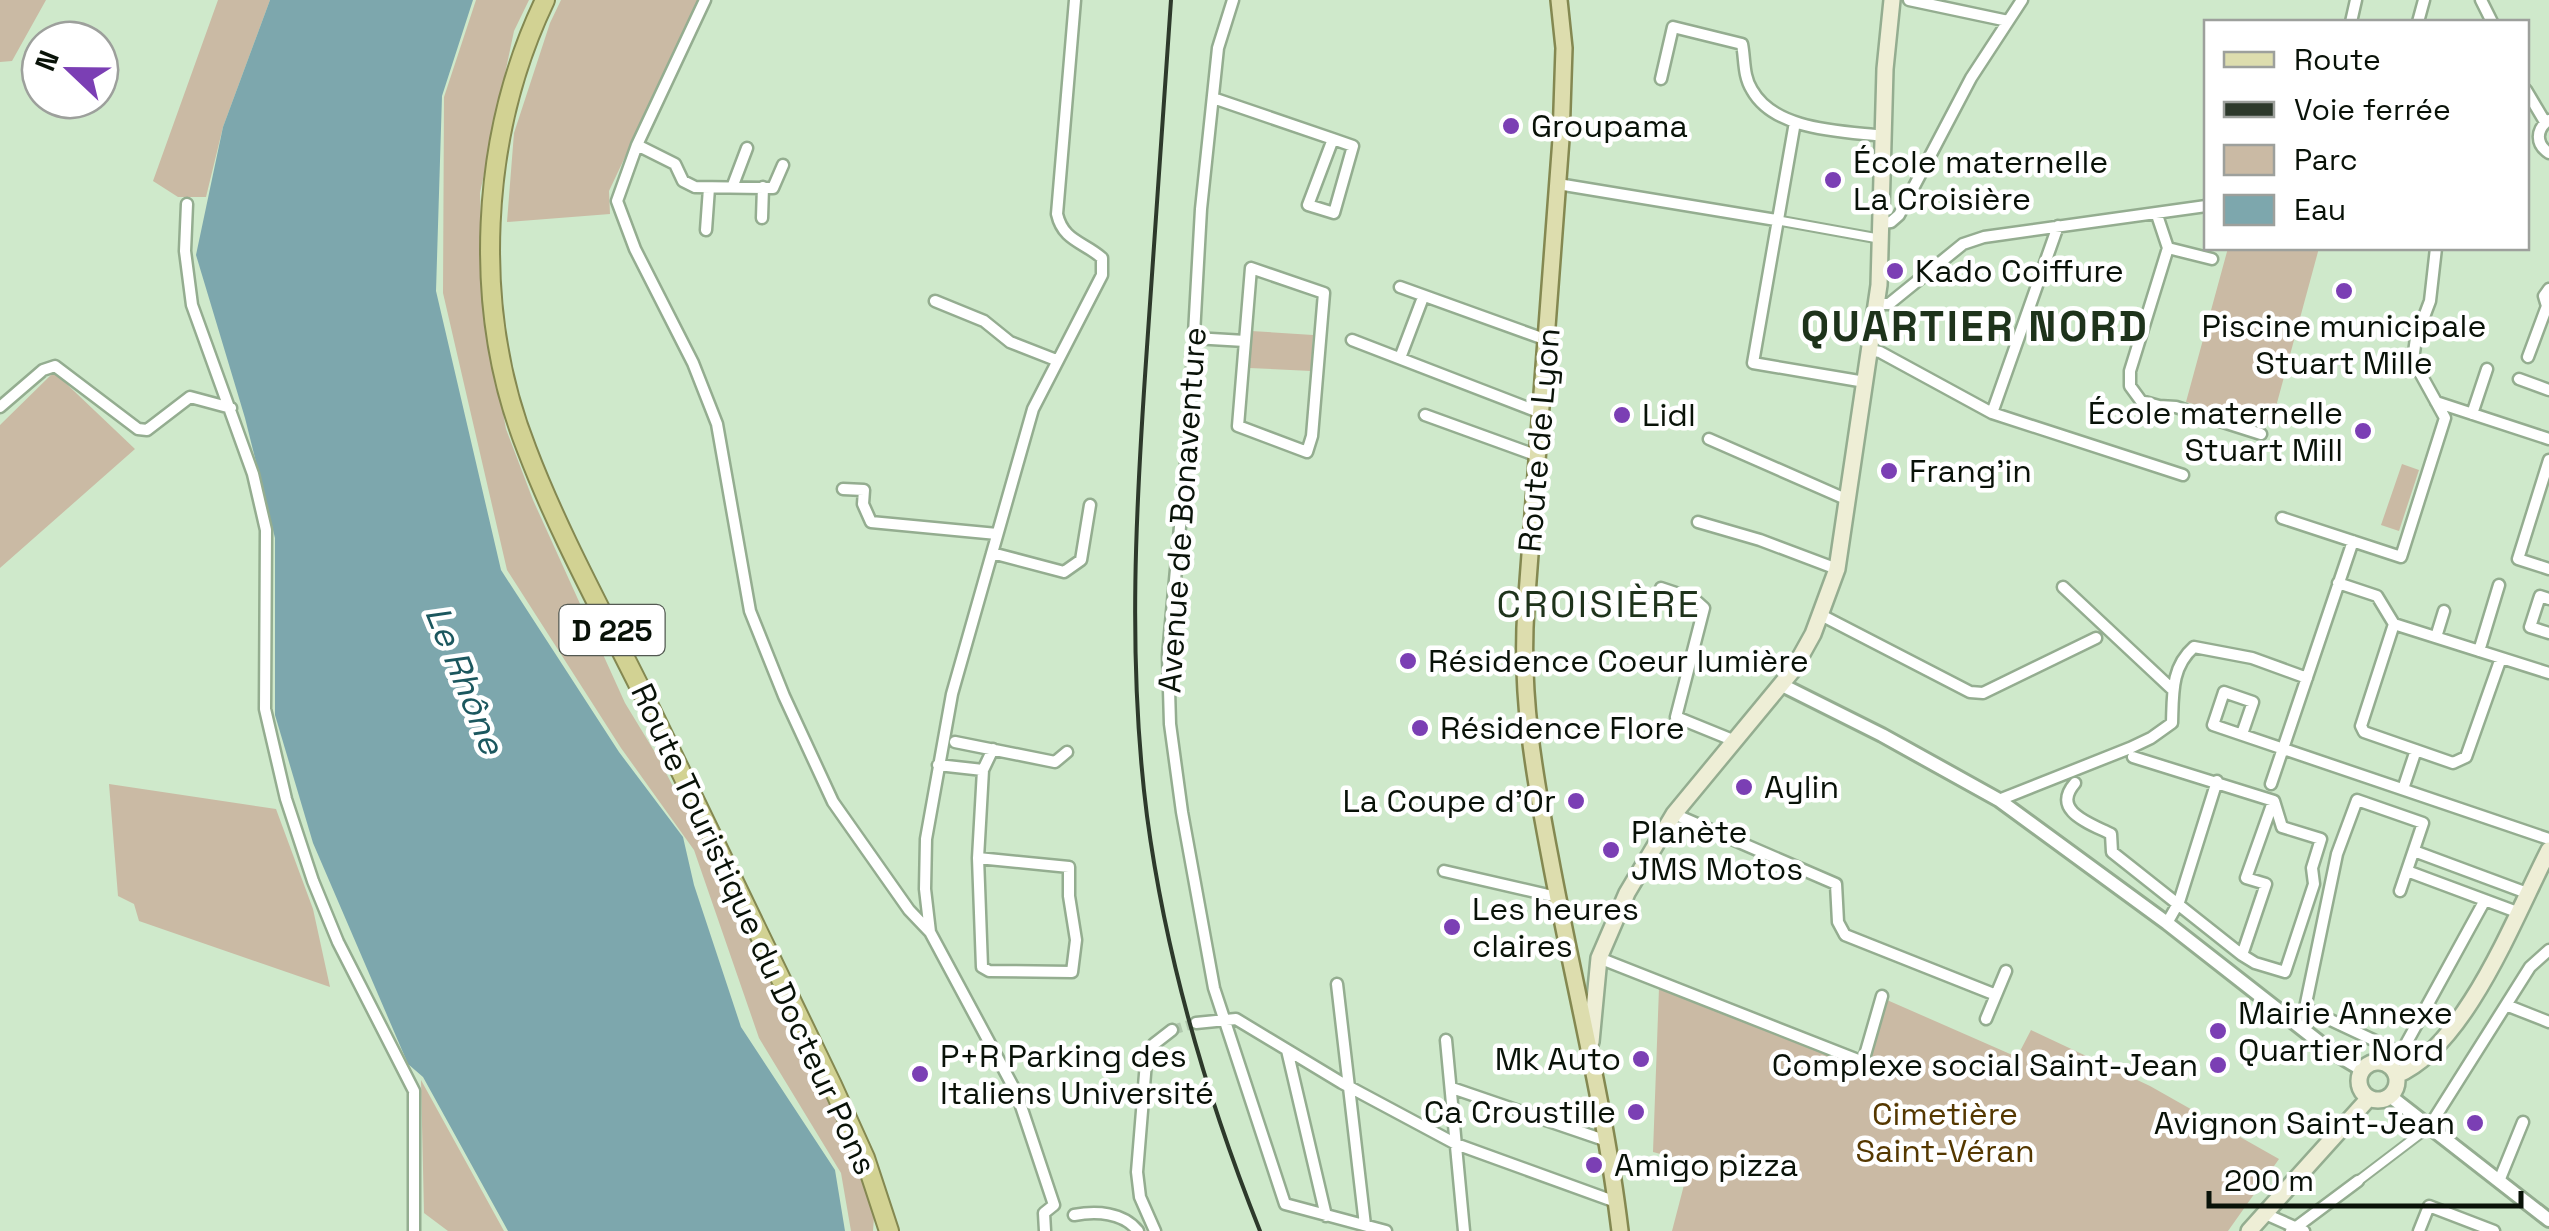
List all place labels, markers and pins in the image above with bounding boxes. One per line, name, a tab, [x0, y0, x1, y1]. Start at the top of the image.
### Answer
place label: Groupama	[1531, 106, 1688, 146]
marker: Groupama	[1500, 115, 1522, 137]
place label: École maternelle La Croisière	[1853, 142, 2108, 219]
marker: École maternelle La Croisière	[1822, 169, 1844, 191]
place label: Kado Coiffure	[1915, 251, 2124, 291]
marker: Kado Coiffure	[1884, 260, 1906, 282]
marker: Piscine municipale Stuart Mille	[2333, 280, 2355, 302]
place label: Piscine municipale Stuart Mille	[2202, 306, 2486, 383]
place label: École maternelle Stuart Mill	[2088, 393, 2343, 470]
place label: Lidl	[1642, 395, 1696, 435]
marker: Lidl	[1611, 404, 1633, 426]
marker: École maternelle Stuart Mill	[2352, 420, 2374, 442]
place label: Frang'in	[1909, 451, 2032, 491]
marker: Frang'in	[1878, 460, 1900, 482]
place label: Résidence Coeur lumière	[1428, 641, 1809, 681]
marker: Résidence Coeur lumière	[1397, 650, 1419, 672]
place label: Résidence Flore	[1440, 708, 1685, 748]
marker: Résidence Flore	[1409, 717, 1431, 739]
place label: Aylin	[1764, 767, 1839, 807]
marker: Aylin	[1733, 776, 1755, 798]
place label: La Coupe d'Or	[1342, 781, 1556, 821]
marker: La Coupe d'Or	[1565, 790, 1587, 812]
place label: Planète JMS Motos	[1631, 812, 1803, 889]
marker: Planète JMS Motos	[1600, 839, 1622, 861]
place label: Les heures claires	[1472, 889, 1639, 966]
marker: Les heures claires	[1441, 916, 1463, 938]
place label: Mairie Annexe Quartier Nord	[2238, 993, 2453, 1070]
marker: Mairie Annexe Quartier Nord	[2207, 1020, 2229, 1042]
place label: P+R Parking des Italiens Université	[940, 1036, 1214, 1113]
place label: Mk Auto	[1495, 1039, 1621, 1079]
place label: Complexe social Saint-Jean	[1772, 1045, 2198, 1085]
marker: Mk Auto	[1630, 1048, 1652, 1070]
marker: Complexe social Saint-Jean	[2207, 1054, 2229, 1076]
marker: P+R Parking des Italiens Université	[909, 1063, 931, 1085]
place label: Ca Croustille	[1424, 1092, 1616, 1132]
marker: Ca Croustille	[1625, 1101, 1647, 1123]
place label: Avignon Saint-Jean	[2154, 1103, 2455, 1143]
marker: Avignon Saint-Jean	[2464, 1112, 2486, 1134]
place label: Amigo pizza	[1614, 1145, 1798, 1185]
marker: Amigo pizza	[1583, 1154, 1605, 1176]

